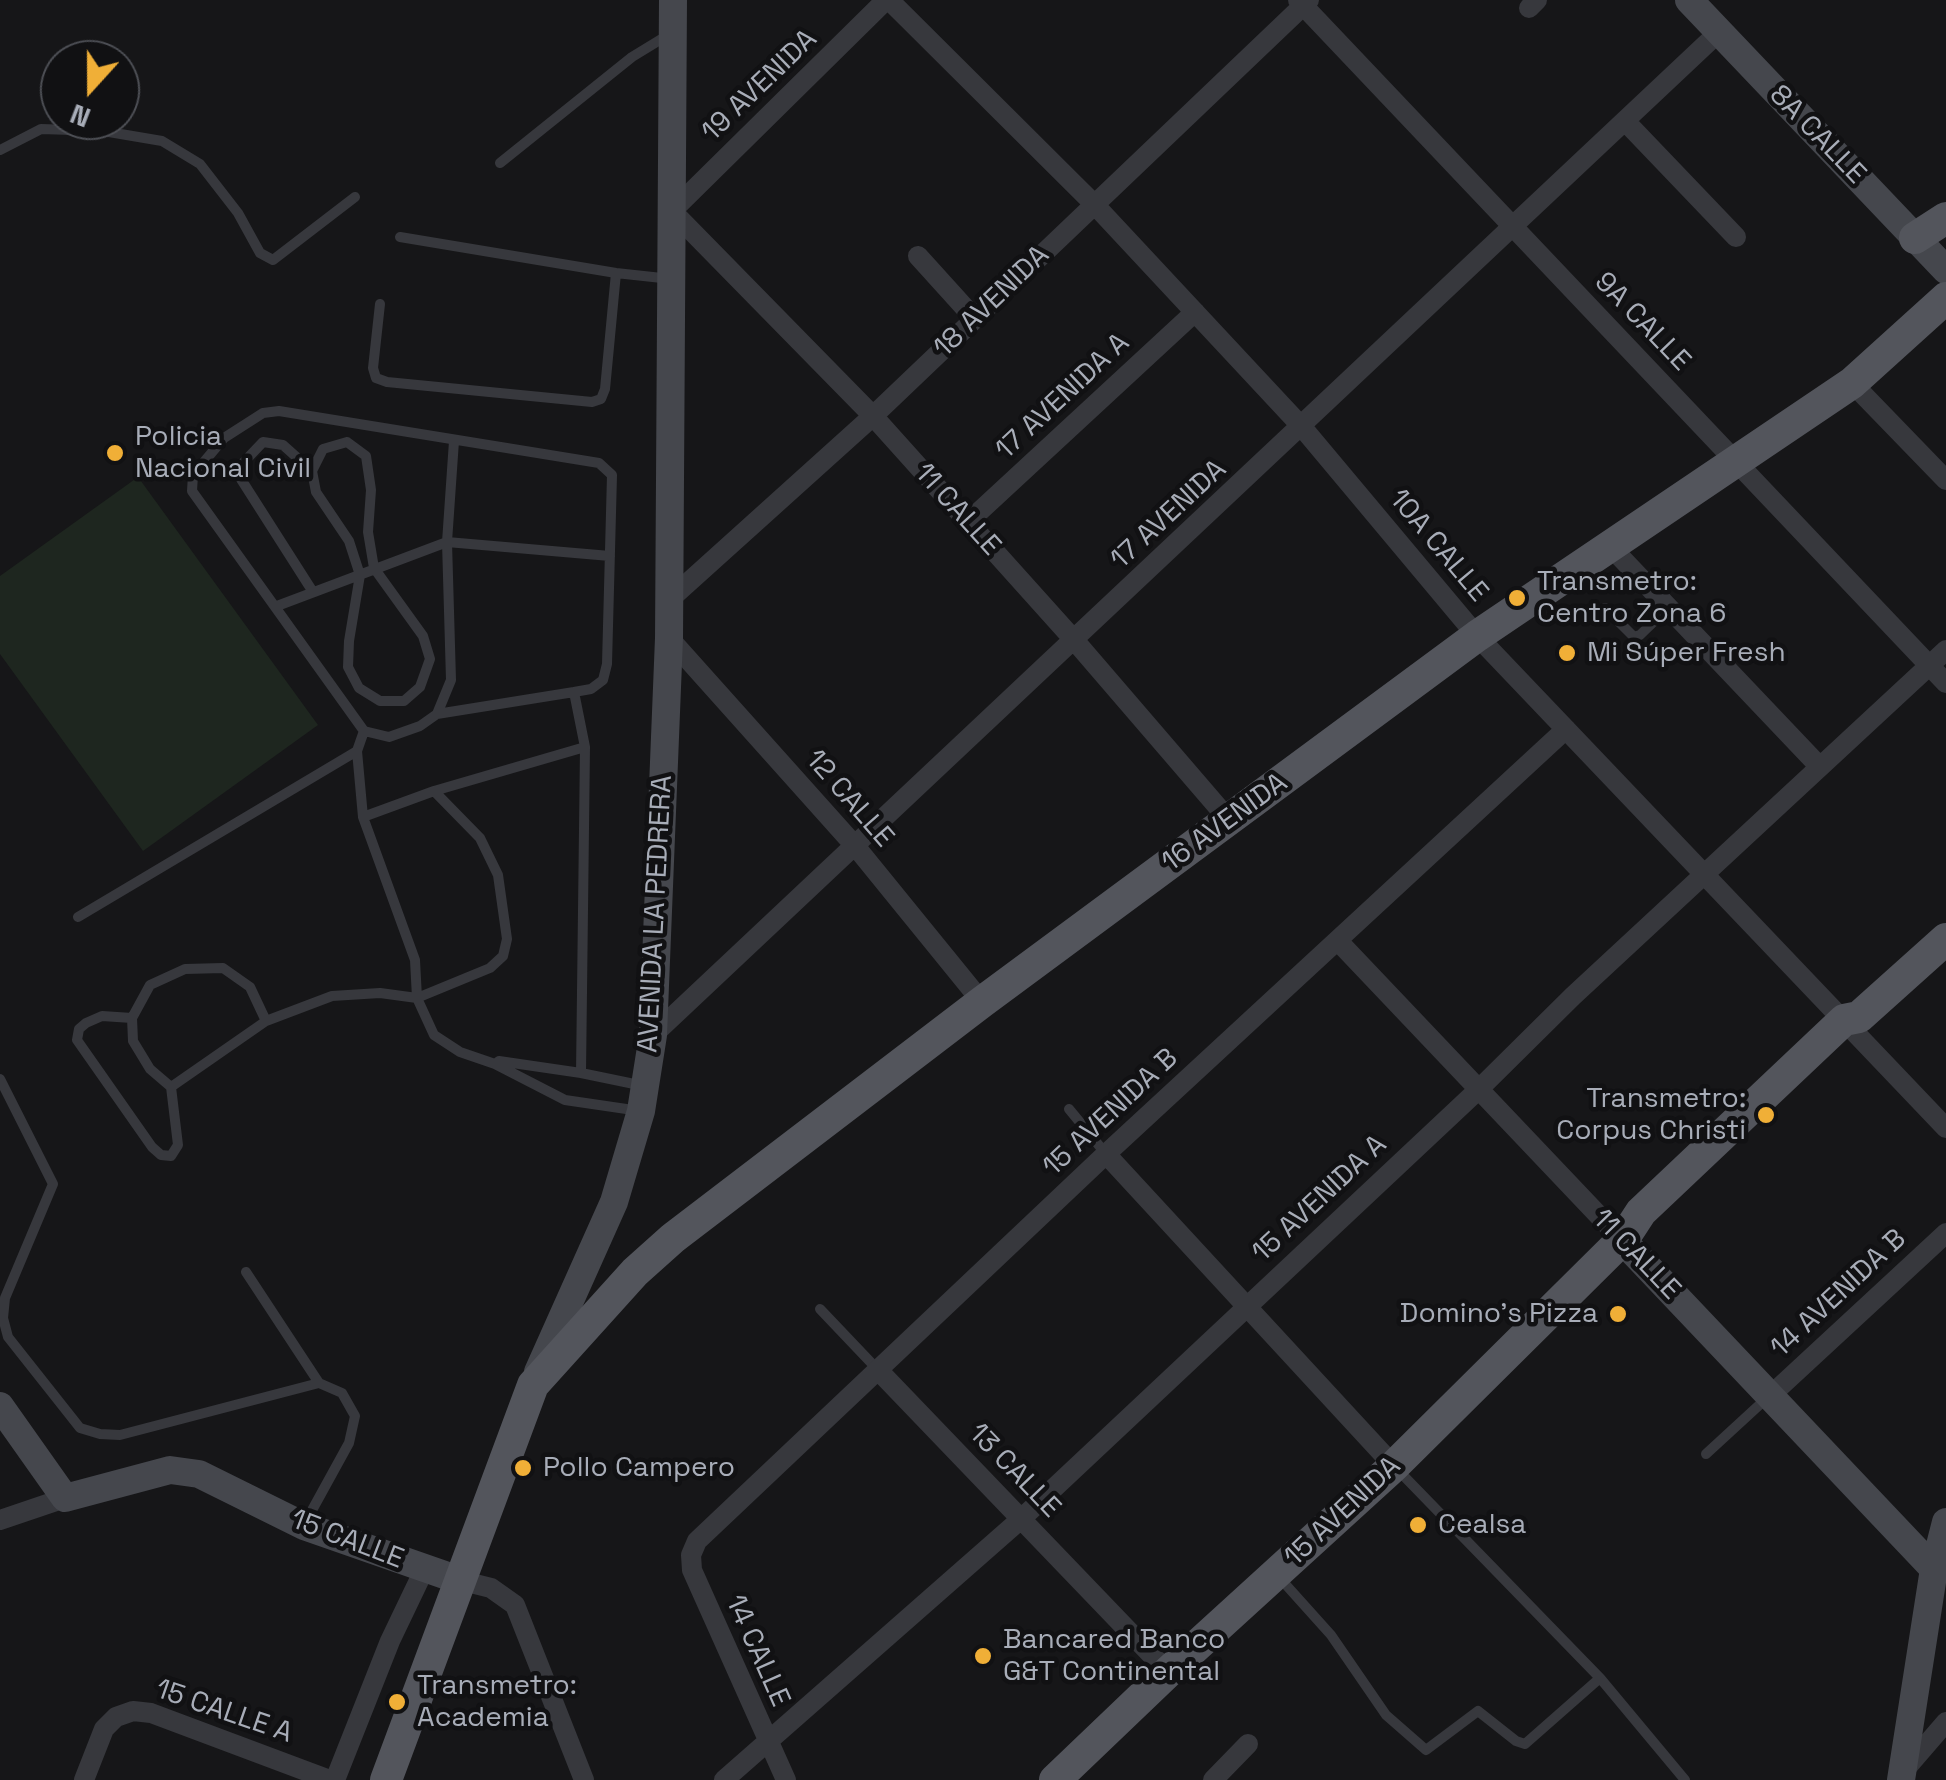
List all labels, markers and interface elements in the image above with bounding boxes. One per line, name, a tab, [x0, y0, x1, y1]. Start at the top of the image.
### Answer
street label: 19 AVENIDA	[696, 23, 824, 149]
north arrow	[40, 40, 140, 140]
street label: 8A CALLE	[1762, 79, 1872, 191]
text: N	[65, 96, 95, 136]
street label: 18 AVENIDA	[927, 239, 1057, 365]
street label: 9A CALLE	[1587, 266, 1697, 378]
street label: 17 AVENIDA A	[989, 327, 1137, 467]
place label: Policia Nacional Civil	[135, 420, 311, 486]
marker: Policia Nacional Civil	[104, 442, 126, 464]
street label: 17 AVENIDA	[1104, 453, 1234, 577]
street label: 11 CALLE	[907, 457, 1007, 563]
street label: 10A CALLE	[1381, 483, 1495, 609]
place label: Transmetro: Centro Zona 6	[1537, 565, 1726, 631]
marker: Transmetro: Centro Zona 6	[1506, 587, 1528, 609]
place label: Mi Súper Fresh	[1587, 636, 1786, 670]
marker: Mi Súper Fresh	[1556, 642, 1578, 664]
street label: 12 CALLE	[798, 744, 900, 854]
street label: 16 AVENIDA	[1156, 766, 1294, 880]
street label: AVENIDA LA PEDRERA	[632, 774, 680, 1054]
street label: 15 AVENIDA B	[1037, 1042, 1185, 1184]
place label: Transmetro: Corpus Christi	[1556, 1082, 1746, 1148]
marker: Transmetro: Corpus Christi	[1755, 1104, 1777, 1126]
street label: 15 AVENIDA A	[1246, 1128, 1394, 1270]
street label: 11 CALLE	[1585, 1203, 1687, 1307]
street label: 14 AVENIDA B	[1764, 1223, 1914, 1365]
place label: Domino's Pizza	[1400, 1297, 1598, 1331]
marker: Domino's Pizza	[1607, 1303, 1629, 1325]
street label: 13 CALLE	[961, 1417, 1067, 1525]
street label: 15 AVENIDA	[1278, 1450, 1408, 1574]
place label: Pollo Campero	[543, 1451, 735, 1485]
marker: Pollo Campero	[512, 1457, 534, 1479]
street label: 15 CALLE	[286, 1503, 408, 1577]
place label: Cealsa	[1438, 1508, 1526, 1542]
marker: Cealsa	[1407, 1514, 1429, 1536]
street label: 14 CALLE	[718, 1590, 796, 1712]
place label: Bancared Banco G&T Continental	[1003, 1623, 1225, 1689]
marker: Bancared Banco G&T Continental	[972, 1645, 994, 1667]
place label: Transmetro: Academia	[417, 1669, 577, 1735]
street label: 15 CALLE A	[151, 1673, 297, 1751]
marker: Transmetro: Academia	[386, 1691, 408, 1713]

